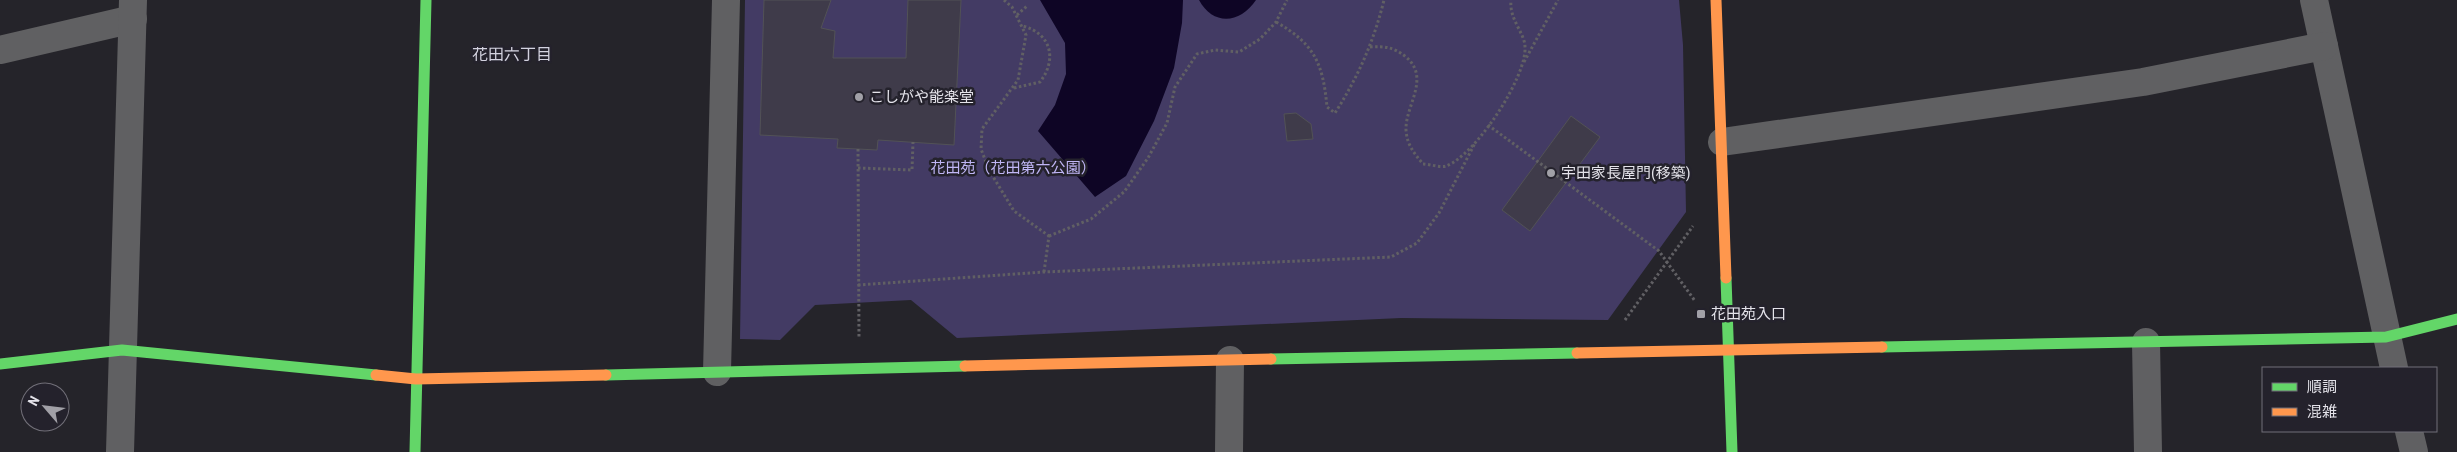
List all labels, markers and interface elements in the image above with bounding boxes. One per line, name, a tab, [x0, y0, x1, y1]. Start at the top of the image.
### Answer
district label: 花田六丁目	[472, 45, 552, 64]
place label: こしがや能楽堂	[869, 88, 974, 106]
marker: こしがや能楽堂	[853, 91, 865, 103]
park label: 花田苑（花田第六公園）	[930, 159, 1096, 177]
place label: 宇田家長屋門(移築)	[1561, 164, 1691, 182]
marker: 宇田家長屋門(移築)	[1545, 167, 1557, 179]
place label: 花田苑入口	[1711, 305, 1786, 323]
marker: 花田苑入口	[1695, 308, 1707, 320]
legend	[2262, 367, 2437, 432]
text: 順調	[2307, 378, 2337, 396]
north arrow	[20, 382, 70, 432]
text: N	[24, 393, 43, 408]
text: 混雑	[2307, 403, 2337, 421]

